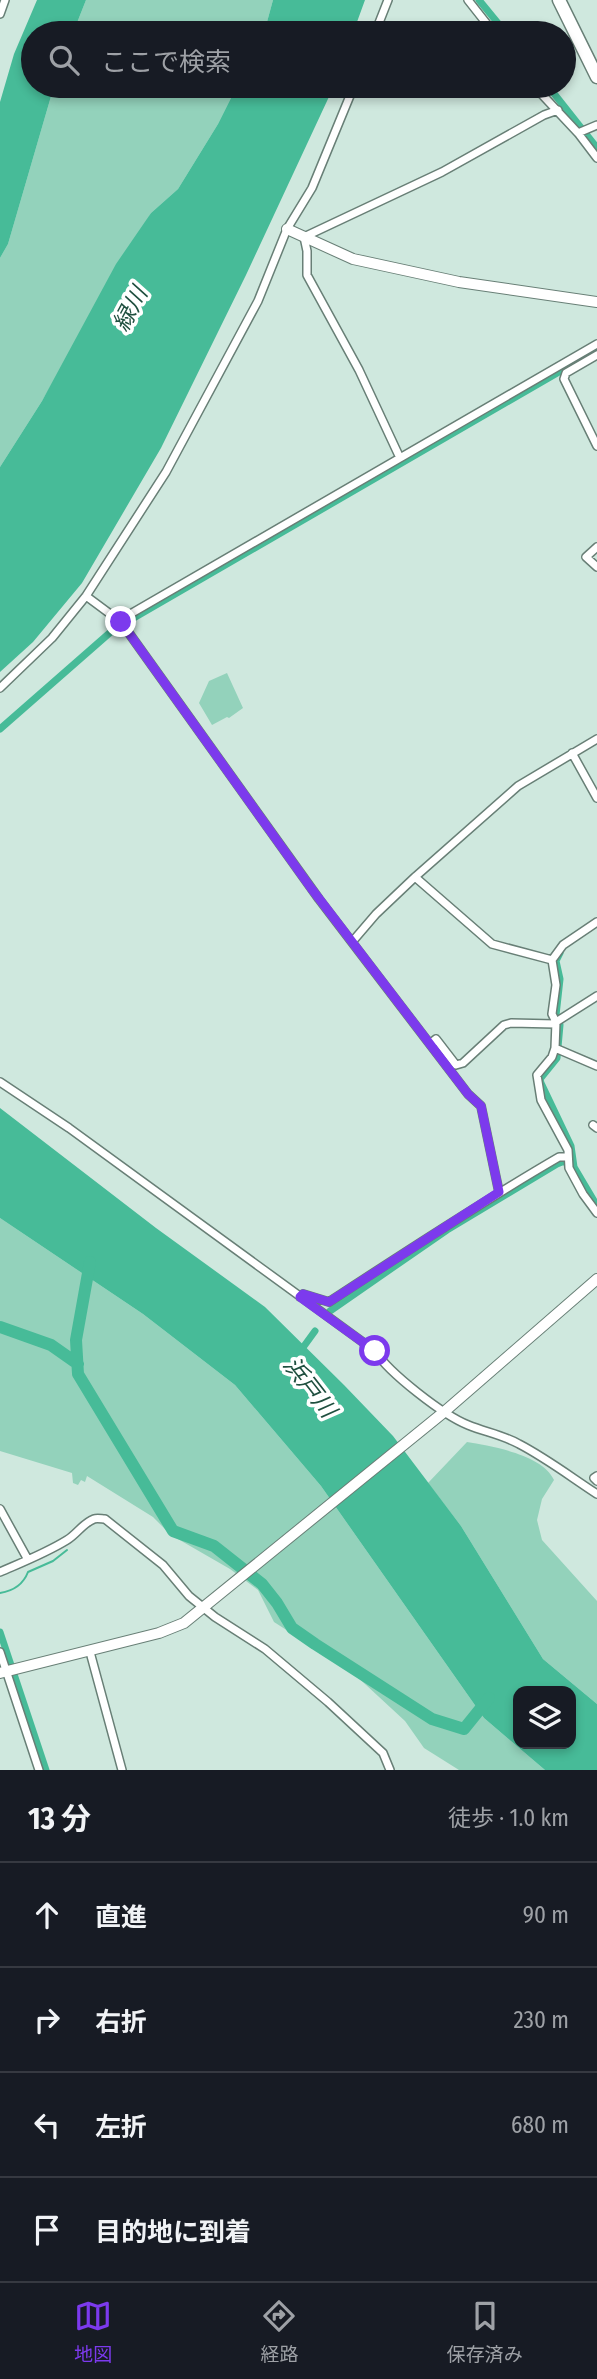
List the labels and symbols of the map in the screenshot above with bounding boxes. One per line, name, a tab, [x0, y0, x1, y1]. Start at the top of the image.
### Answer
water label: 緑川	[107, 279, 155, 336]
route end	[105, 606, 136, 637]
route start	[359, 1335, 390, 1366]
water label: 浜戸川	[278, 1351, 344, 1425]

